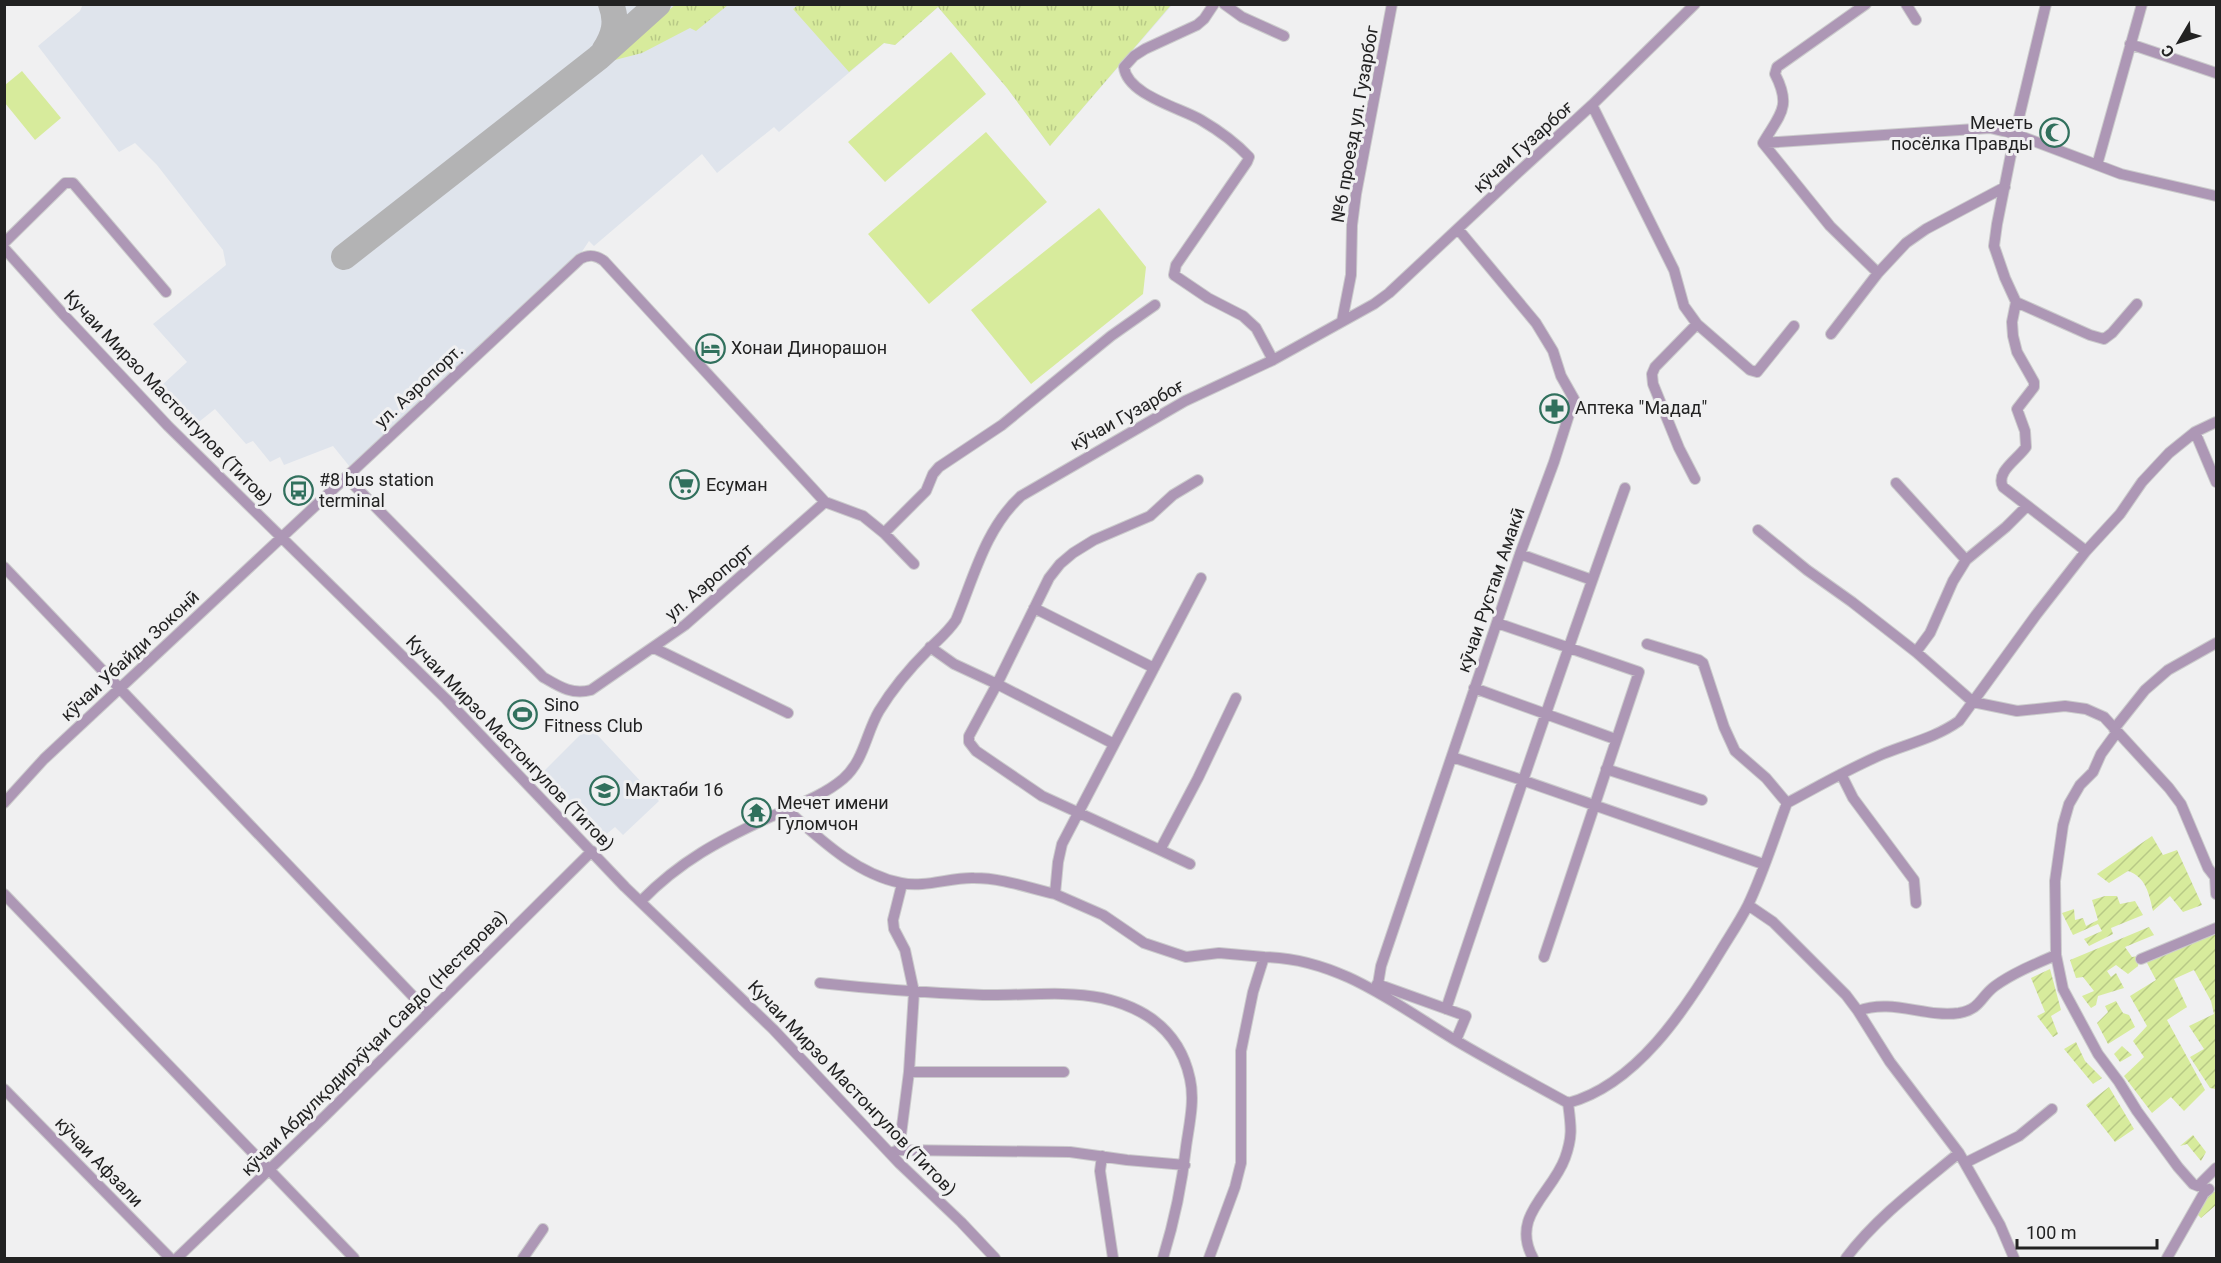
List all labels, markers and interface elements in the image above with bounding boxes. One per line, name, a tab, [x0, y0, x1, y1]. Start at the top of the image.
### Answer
north arrow	[2149, 12, 2209, 72]
street label: №6 проезд ул. Гузарбог	[1327, 23, 1382, 224]
text: С	[2157, 41, 2178, 61]
street label: кӯчаи Гузарбоғ	[1469, 96, 1577, 197]
place label: Мечеть посёлка Правды	[1891, 112, 2033, 154]
mosque icon: Мечеть посёлка Правды	[2038, 117, 2070, 149]
street label: Кучаи Мирзо Мастонгулов (Титов)	[59, 286, 277, 510]
hotel icon: Хонаи Динорашон	[694, 332, 726, 364]
place label: Хонаи Динорашон	[731, 337, 887, 358]
street label: ул. Аэропорт.	[370, 339, 467, 432]
street label: кӯчаи Гузарбоғ	[1066, 374, 1188, 454]
pharmacy icon: Аптека "Мадад"	[1538, 392, 1570, 424]
place label: Аптека "Мадад"	[1575, 397, 1707, 418]
place label: #8 bus station terminal	[319, 469, 434, 511]
supermarket icon: Есуман	[669, 469, 701, 501]
bus stop icon: #8 bus station terminal	[282, 474, 314, 506]
place label: Есуман	[706, 474, 768, 495]
street label: кӯчаи Рустам Амакӣ	[1452, 505, 1529, 675]
street label: ул. Аэропорт	[660, 539, 757, 624]
street label: кӯчаи Убайди Зоконӣ	[56, 586, 203, 725]
street label: Кучаи Мирзо Мастонгулов (Титов)	[401, 631, 619, 855]
place label: Sino Fitness Club	[544, 694, 643, 736]
sports icon: Sino Fitness Club	[507, 699, 539, 731]
school or university icon: Мактаби 16	[588, 774, 620, 806]
place label: Мактаби 16	[625, 779, 723, 800]
place label: Мечет имени Гуломчон	[777, 792, 889, 834]
temple icon: Мечет имени Гуломчон	[740, 797, 772, 829]
street label: кӯчаи Абдулқодирхӯҷаи Савдо (Нестерова)	[236, 905, 512, 1181]
street label: Кучаи Мирзо Мастонгулов (Титов)	[743, 976, 961, 1200]
street label: кӯчаи Афзали	[51, 1112, 148, 1211]
scale bar	[2017, 1212, 2156, 1250]
text: 100 m	[2026, 1222, 2077, 1243]

